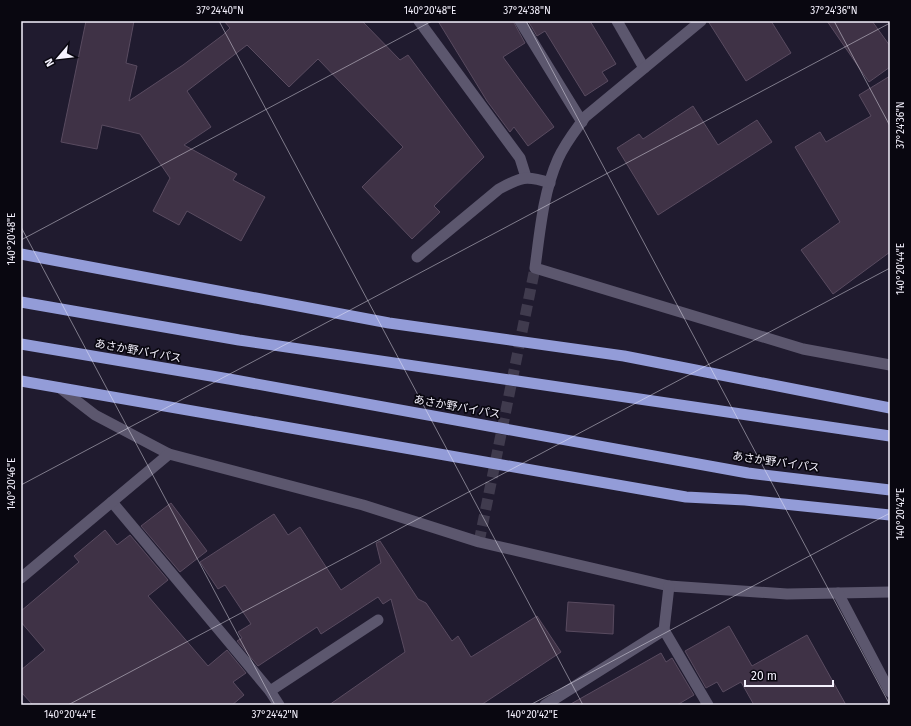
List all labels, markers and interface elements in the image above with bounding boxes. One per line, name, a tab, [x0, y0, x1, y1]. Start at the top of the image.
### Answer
text: 37°24'40"N	[196, 5, 244, 17]
text: 140°20'48"E	[404, 5, 456, 17]
text: 37°24'38"N	[503, 5, 551, 17]
text: 37°24'36"N	[810, 5, 858, 17]
north arrow	[38, 38, 78, 78]
text: N	[42, 56, 57, 69]
text: 37°24'36"N	[895, 101, 907, 149]
text: 140°20'48"E	[6, 213, 18, 265]
text: 140°20'44"E	[895, 243, 907, 295]
street label: あさか野バイパス	[94, 337, 182, 365]
street label: あさか野バイパス	[413, 393, 501, 421]
street label: あさか野バイパス	[732, 449, 820, 475]
text: 140°20'46"E	[6, 458, 18, 510]
text: 140°20'42"E	[895, 488, 907, 540]
scale bar	[745, 662, 833, 688]
text: 20 m	[751, 669, 777, 683]
text: 140°20'44"E	[44, 709, 96, 721]
text: 37°24'42"N	[252, 709, 298, 721]
text: 140°20'42"E	[506, 709, 558, 721]

